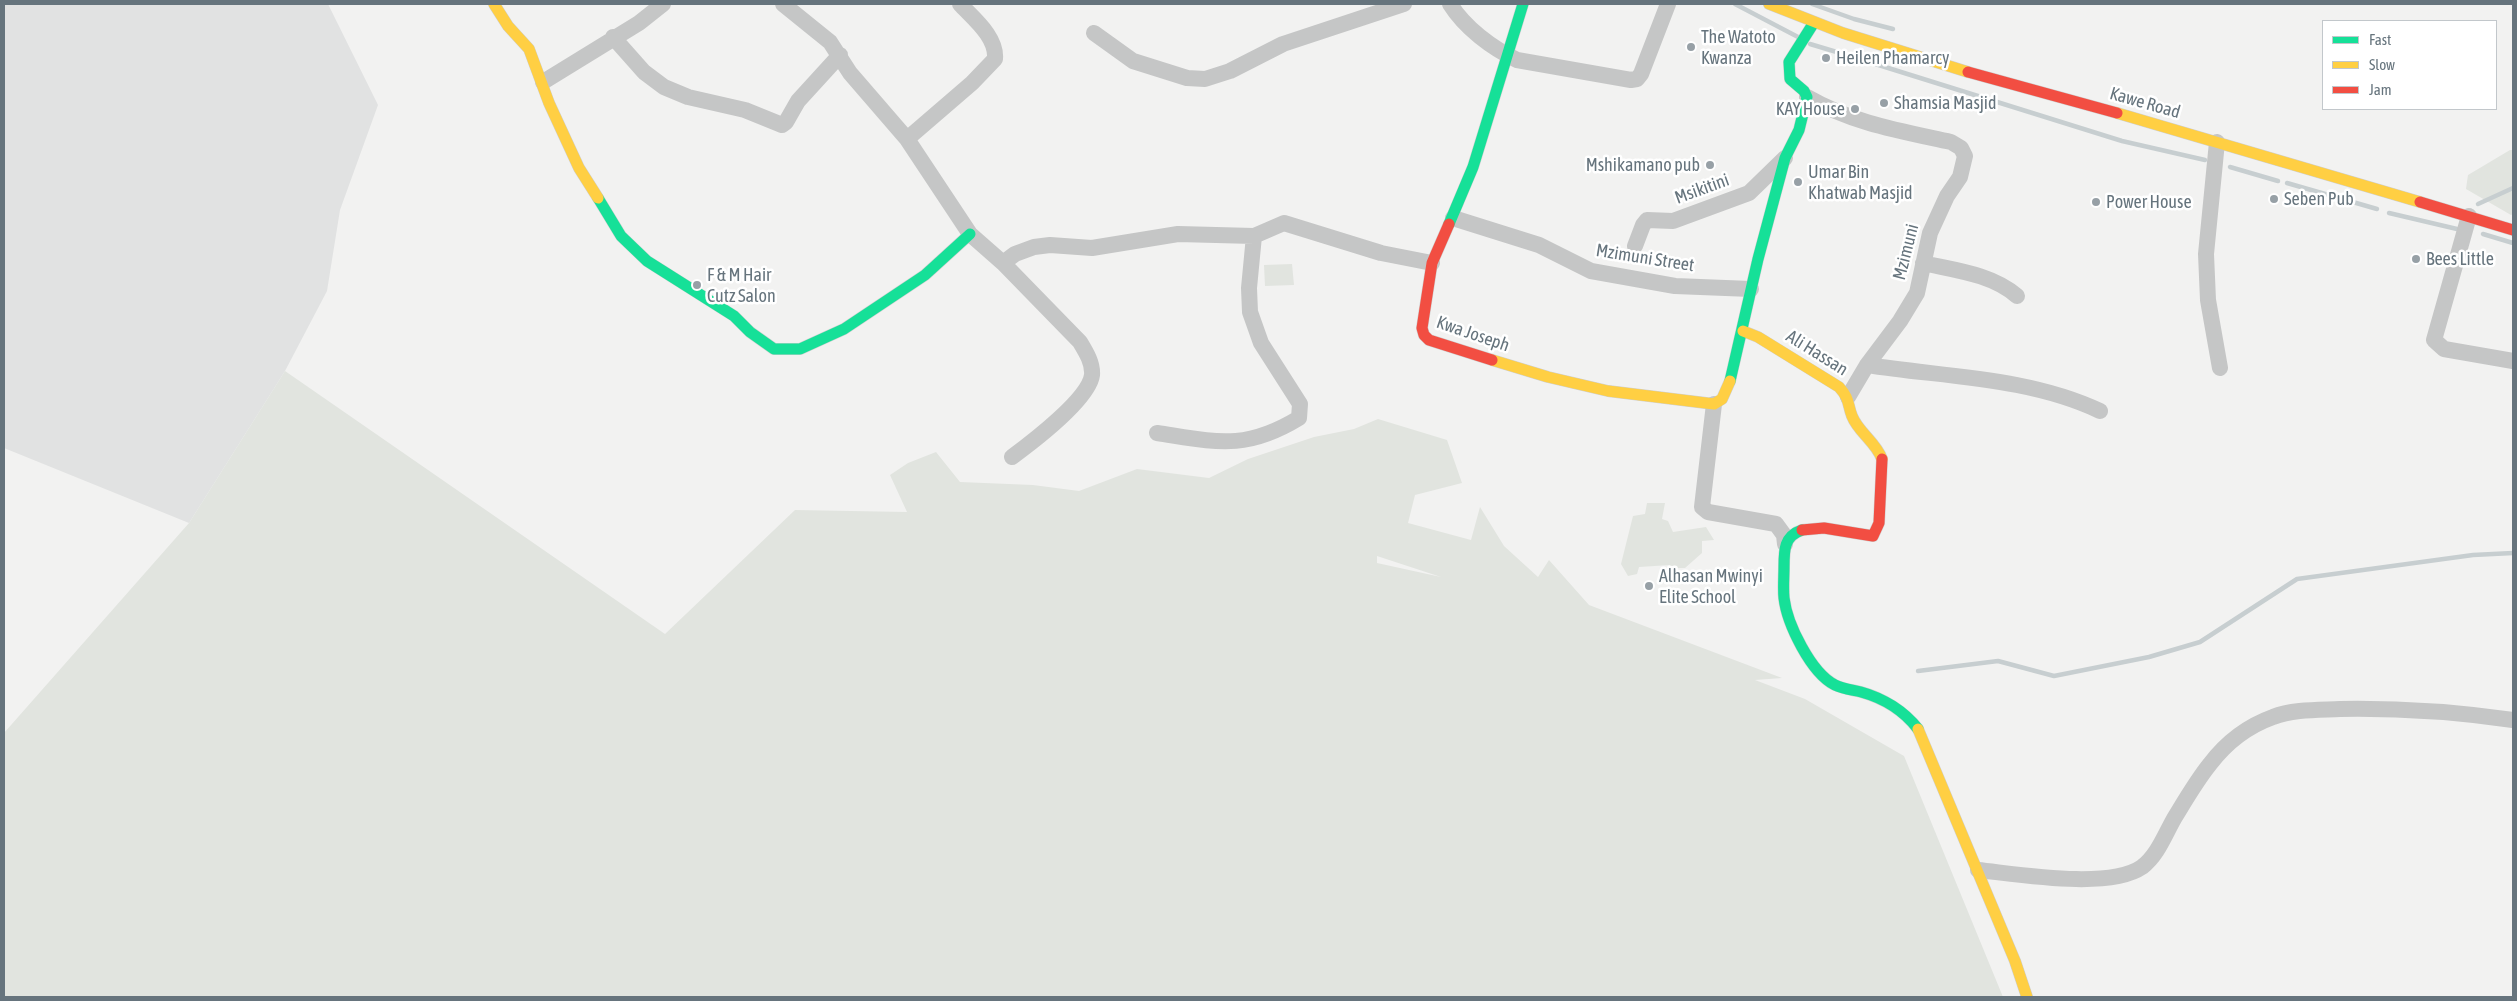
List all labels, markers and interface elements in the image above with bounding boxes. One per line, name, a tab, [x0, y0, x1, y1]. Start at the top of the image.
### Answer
legend	[2322, 20, 2497, 110]
place label: The Watoto Kwanza	[1701, 26, 1776, 68]
text: Fast	[2369, 31, 2391, 48]
marker: The Watoto Kwanza	[1685, 41, 1697, 53]
place label: Heilen Phamarcy	[1836, 47, 1949, 69]
marker: Heilen Phamarcy	[1820, 52, 1832, 64]
text: Slow	[2369, 56, 2395, 73]
text: Jam	[2369, 81, 2392, 98]
street label: Kawe Road	[2107, 83, 2183, 123]
place label: Shamsia Masjid	[1894, 92, 1997, 114]
marker: Shamsia Masjid	[1878, 97, 1890, 109]
place label: KAY House	[1776, 98, 1845, 120]
marker: KAY House	[1849, 103, 1861, 115]
place label: Mshikamano pub	[1586, 154, 1700, 176]
marker: Mshikamano pub	[1704, 159, 1716, 171]
place label: Umar Bin Khatwab Masjid	[1808, 161, 1913, 203]
street label: Msikitini	[1672, 169, 1732, 209]
marker: Umar Bin Khatwab Masjid	[1792, 176, 1804, 188]
place label: Seben Pub	[2284, 188, 2354, 210]
place label: Power House	[2106, 191, 2192, 213]
marker: Seben Pub	[2268, 193, 2280, 205]
marker: Power House	[2090, 196, 2102, 208]
street label: Mzimuni	[1889, 222, 1923, 282]
street label: Mzimuni Street	[1594, 240, 1696, 276]
place label: Bees Little	[2426, 248, 2494, 270]
marker: Bees Little	[2410, 253, 2422, 265]
place label: F & M Hair Cutz Salon	[707, 264, 776, 306]
marker: F & M Hair Cutz Salon	[691, 279, 703, 291]
street label: Kwa Joseph	[1434, 311, 1512, 357]
street label: Ali Hassan	[1782, 326, 1852, 380]
place label: Alhasan Mwinyi Elite School	[1659, 565, 1763, 608]
marker: Alhasan Mwinyi Elite School	[1643, 580, 1655, 592]

